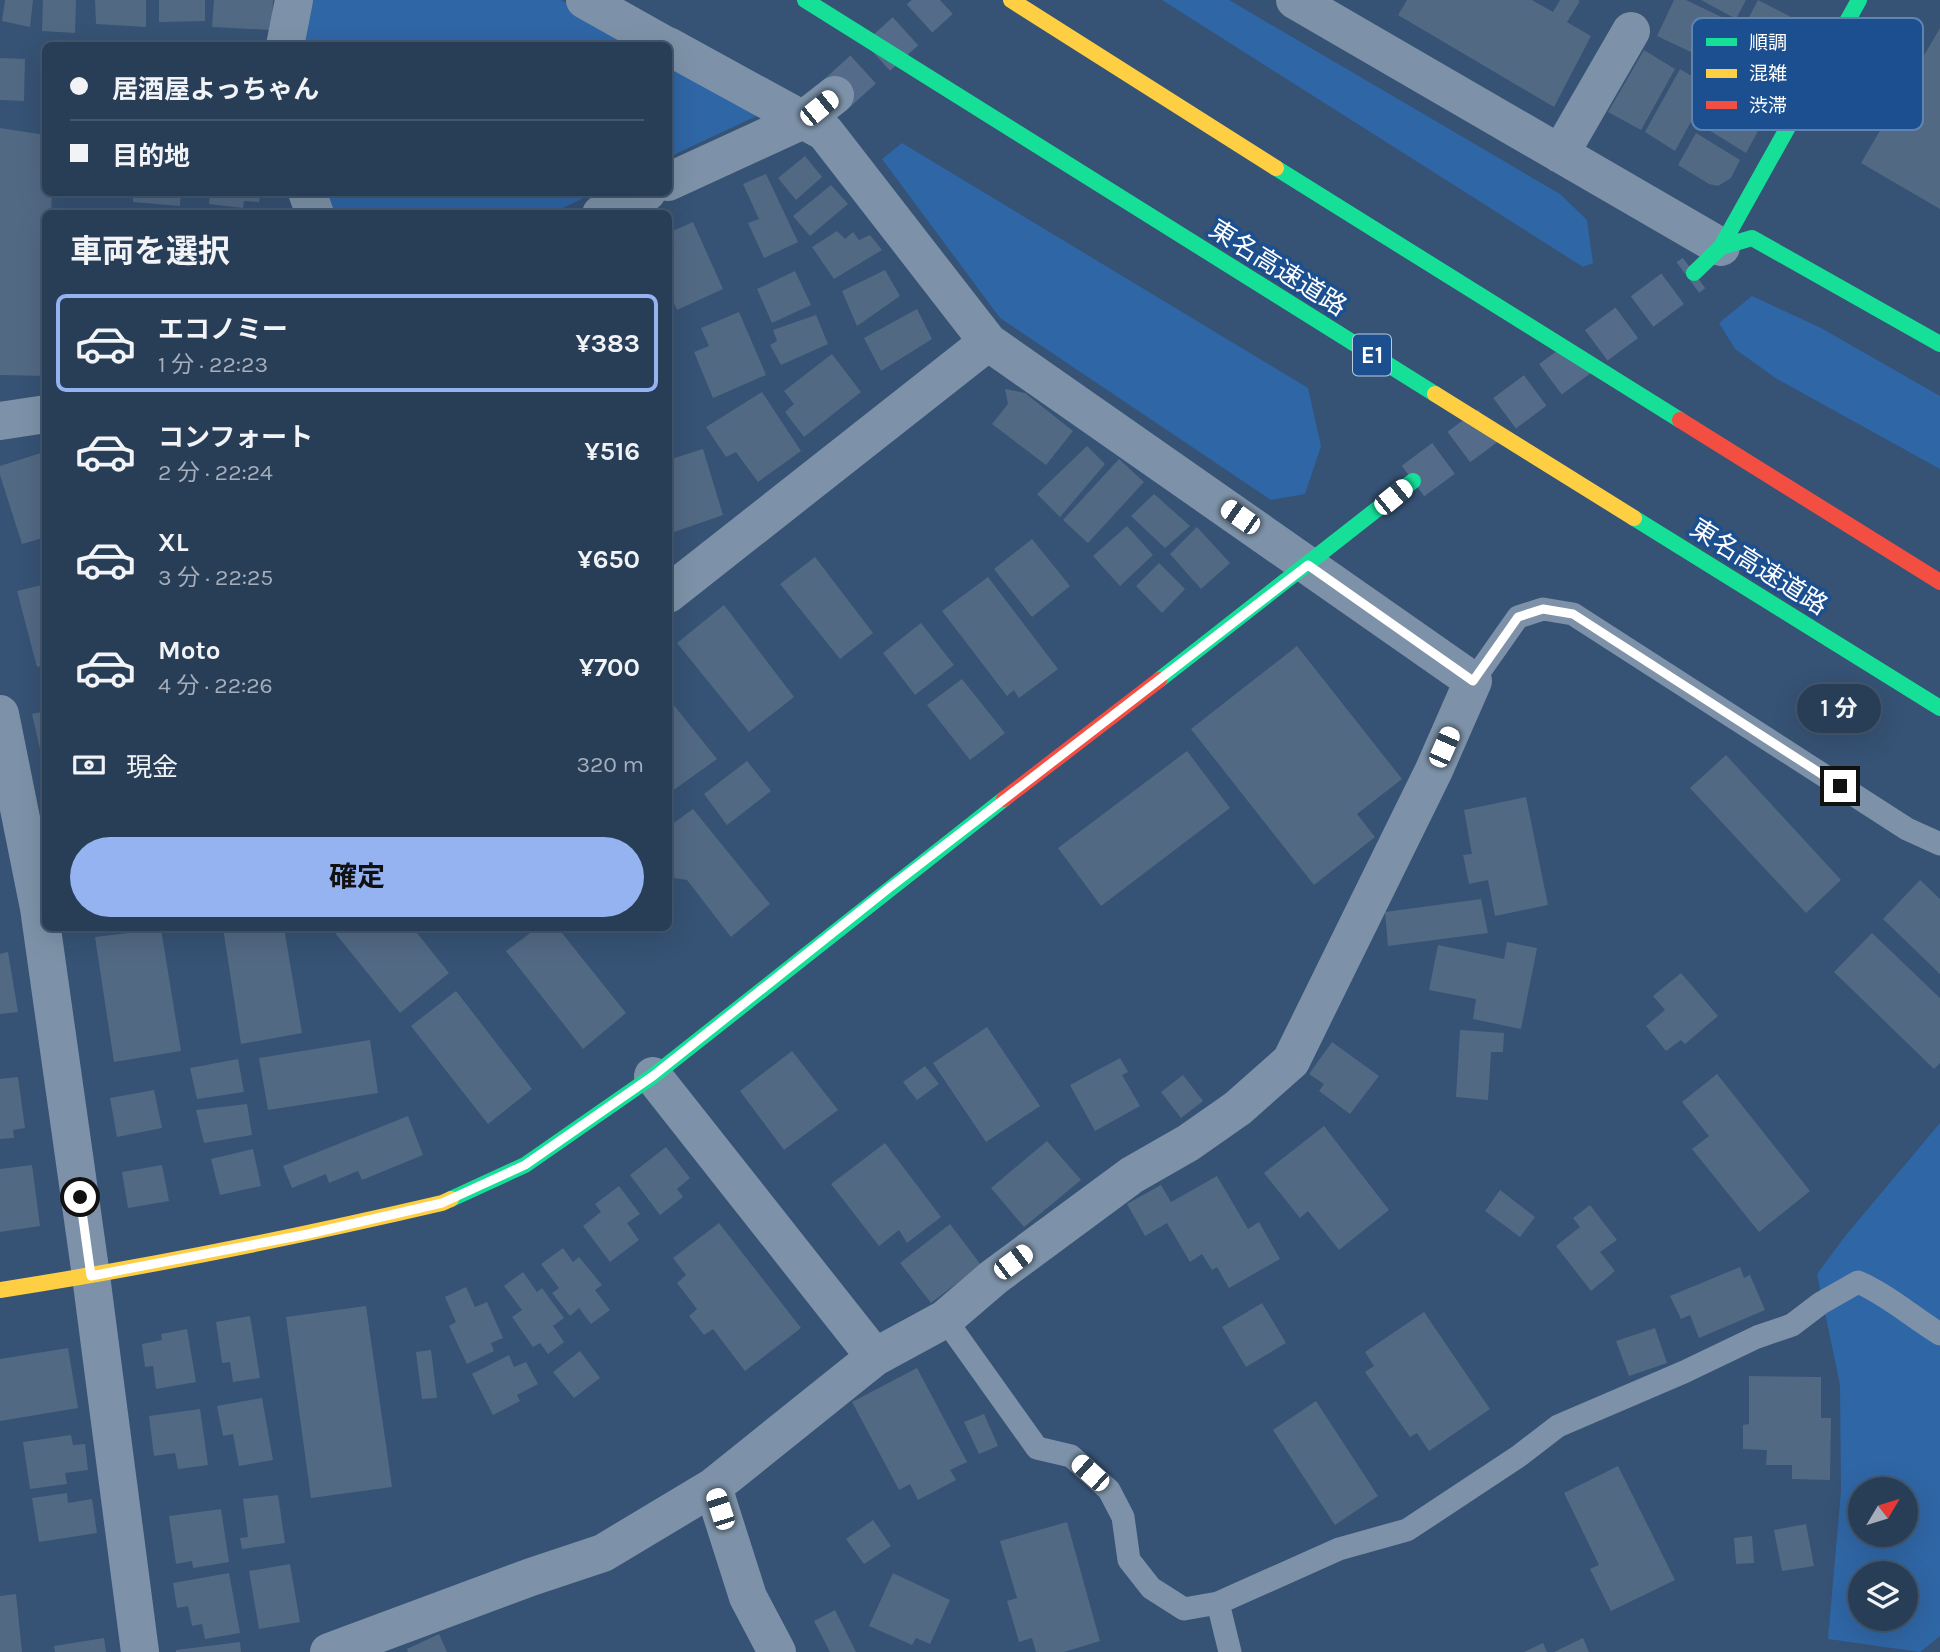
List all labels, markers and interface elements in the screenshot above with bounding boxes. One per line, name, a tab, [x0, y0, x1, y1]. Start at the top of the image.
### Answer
legend	[1692, 18, 1923, 130]
text: 順調	[1749, 32, 1787, 54]
text: 混雑	[1749, 63, 1787, 85]
text: 居酒屋よっちゃん	[112, 74, 319, 105]
car	[797, 87, 842, 129]
text: 渋滞	[1749, 95, 1787, 117]
text: 目的地	[112, 141, 190, 172]
street label: 東名高速道路	[1204, 214, 1352, 322]
text: 車両を選択	[70, 233, 230, 270]
icon: car	[74, 312, 137, 375]
text: エコノミー	[158, 314, 288, 345]
text: ¥383	[576, 328, 640, 359]
road number: E1	[1353, 334, 1391, 376]
text: 1 分 · 22:23	[158, 351, 268, 378]
icon: car	[74, 420, 137, 483]
text: コンフォート	[158, 422, 313, 453]
text: ¥516	[585, 436, 640, 467]
text: 2 分 · 22:24	[158, 459, 273, 486]
car	[1371, 476, 1416, 518]
car	[1217, 496, 1264, 538]
street label: 東名高速道路	[1685, 513, 1833, 621]
text: XL	[158, 527, 189, 558]
icon: car	[74, 528, 137, 591]
text: ¥650	[577, 544, 640, 575]
text: 3 分 · 22:25	[158, 564, 273, 591]
text: Moto	[158, 635, 220, 666]
icon: car	[74, 636, 137, 699]
text: ¥700	[579, 652, 640, 683]
text: 4 分 · 22:26	[158, 672, 273, 699]
callout: 1 分	[1798, 684, 1882, 734]
text: 1 分	[1820, 695, 1858, 722]
car	[1426, 724, 1463, 770]
icon: cash	[70, 746, 108, 784]
text: 320 m	[576, 751, 644, 778]
text: 現金	[126, 752, 178, 783]
route end	[1824, 770, 1856, 802]
button: 確定	[70, 837, 644, 917]
route start	[64, 1181, 96, 1213]
car	[990, 1241, 1037, 1283]
car	[1068, 1451, 1113, 1495]
north arrow	[1848, 1477, 1918, 1547]
map controls	[1848, 1477, 1918, 1631]
car	[704, 1486, 737, 1532]
button: layers	[1848, 1561, 1918, 1631]

